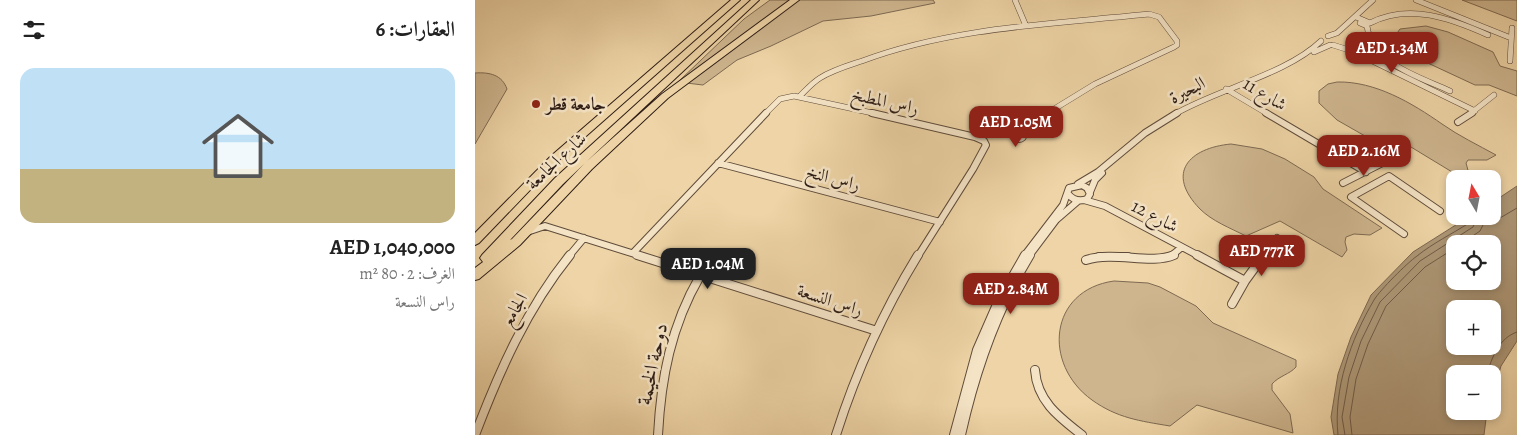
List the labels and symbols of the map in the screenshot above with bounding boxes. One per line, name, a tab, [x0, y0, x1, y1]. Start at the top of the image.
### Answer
pin: AED 1.34M	[1335, 32, 1449, 74]
street label: البحيرة	[1165, 71, 1209, 109]
street label: شارع 11	[1237, 72, 1291, 119]
street label: راس المطبخ	[848, 82, 921, 124]
place label: جامعة قطر	[544, 92, 606, 116]
marker: جامعة قطر	[530, 98, 542, 110]
pin: AED 1.05M	[959, 106, 1073, 148]
street label: شارع الجامعة	[521, 127, 594, 197]
pin: AED 2.16M	[1307, 134, 1421, 177]
street label: راس النخ	[802, 159, 863, 201]
north arrow	[1446, 170, 1501, 225]
street label: شارع 12	[1126, 194, 1183, 241]
pin: AED 777K	[1210, 234, 1314, 277]
pin: AED 1.04M	[651, 248, 765, 290]
pin: AED 2.84M	[954, 272, 1068, 315]
street label: راس النسعة	[794, 278, 866, 322]
street label: الجامع	[495, 289, 537, 333]
street label: دوحة الخيمة	[630, 320, 674, 408]

